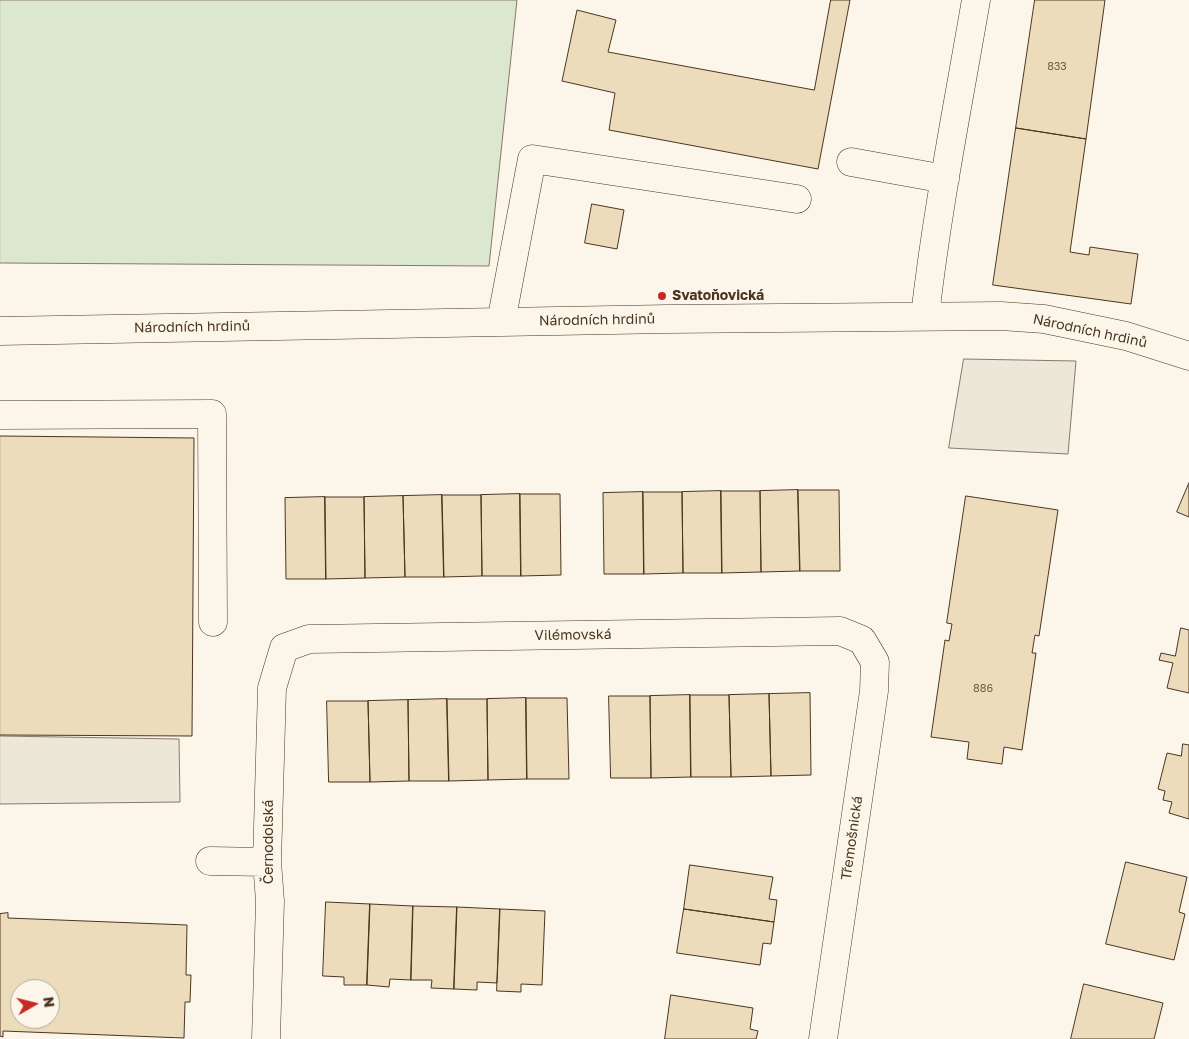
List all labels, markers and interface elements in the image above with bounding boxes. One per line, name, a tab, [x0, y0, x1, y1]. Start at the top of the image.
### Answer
house number: 833	[1047, 60, 1067, 74]
place label: Svatoňovická	[672, 288, 764, 304]
marker: Svatoňovická	[656, 290, 668, 302]
street label: Národních hrdinů	[539, 311, 655, 329]
street label: Národních hrdinů	[1031, 311, 1149, 351]
street label: Národních hrdinů	[134, 318, 250, 336]
street label: Vilémovská	[534, 626, 612, 644]
house number: 886	[973, 682, 993, 696]
street label: Třemošnická	[838, 795, 866, 881]
street label: Černodolská	[261, 800, 277, 884]
north arrow	[10, 979, 60, 1029]
text: N	[40, 996, 59, 1008]

